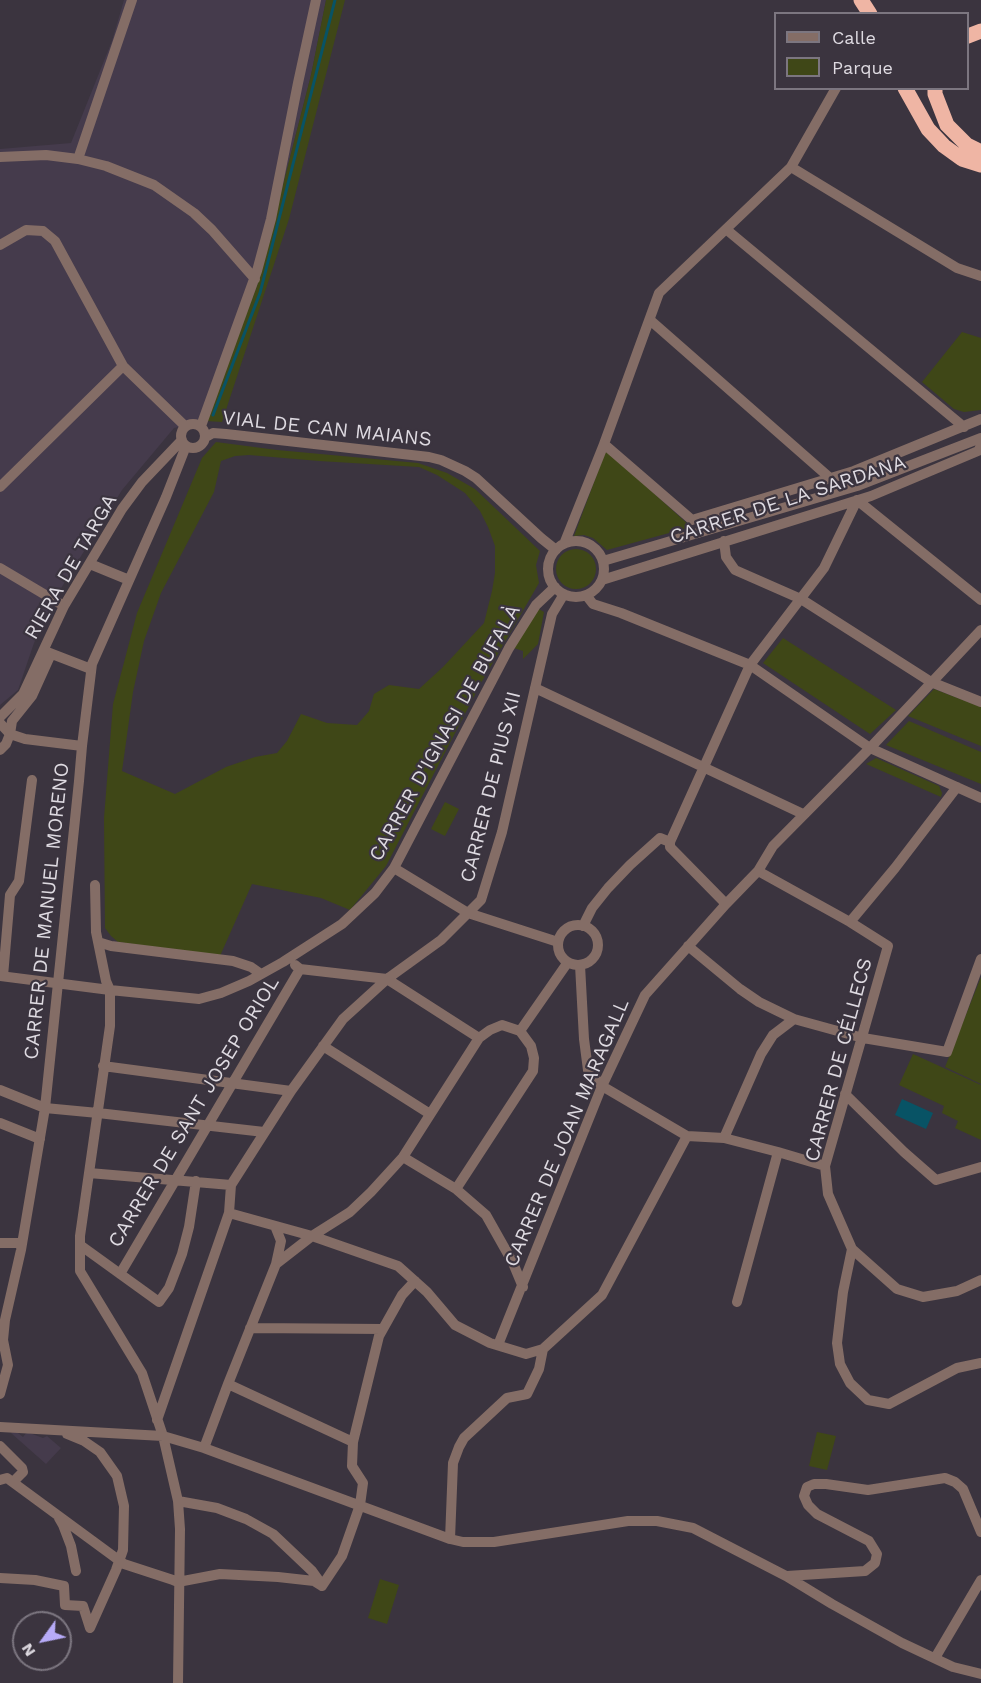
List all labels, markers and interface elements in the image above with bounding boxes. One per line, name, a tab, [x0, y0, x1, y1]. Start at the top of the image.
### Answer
legend	[774, 12, 969, 90]
text: Calle	[832, 27, 876, 48]
text: Parque	[832, 57, 893, 78]
street label: VIAL DE CAN MAIANS	[221, 406, 433, 452]
street label: CARRER DE LA SARDANA	[667, 450, 909, 550]
street label: RIERA DE TARGA	[20, 490, 122, 644]
street label: CARRER D'IGNASI DE BUFALÀ	[364, 601, 526, 865]
street label: CARRER DE PIUS XII	[456, 689, 526, 885]
street label: CARRER DE MANUEL MORENO	[19, 761, 75, 1061]
street label: CARRER DE CÉLLECS	[800, 956, 878, 1164]
street label: CARRER DE SANT JOSEP ORIOL	[103, 972, 285, 1252]
street label: CARRER DE JOAN MARAGALL	[500, 995, 634, 1271]
north arrow	[12, 1611, 72, 1671]
text: N	[17, 1640, 39, 1660]

